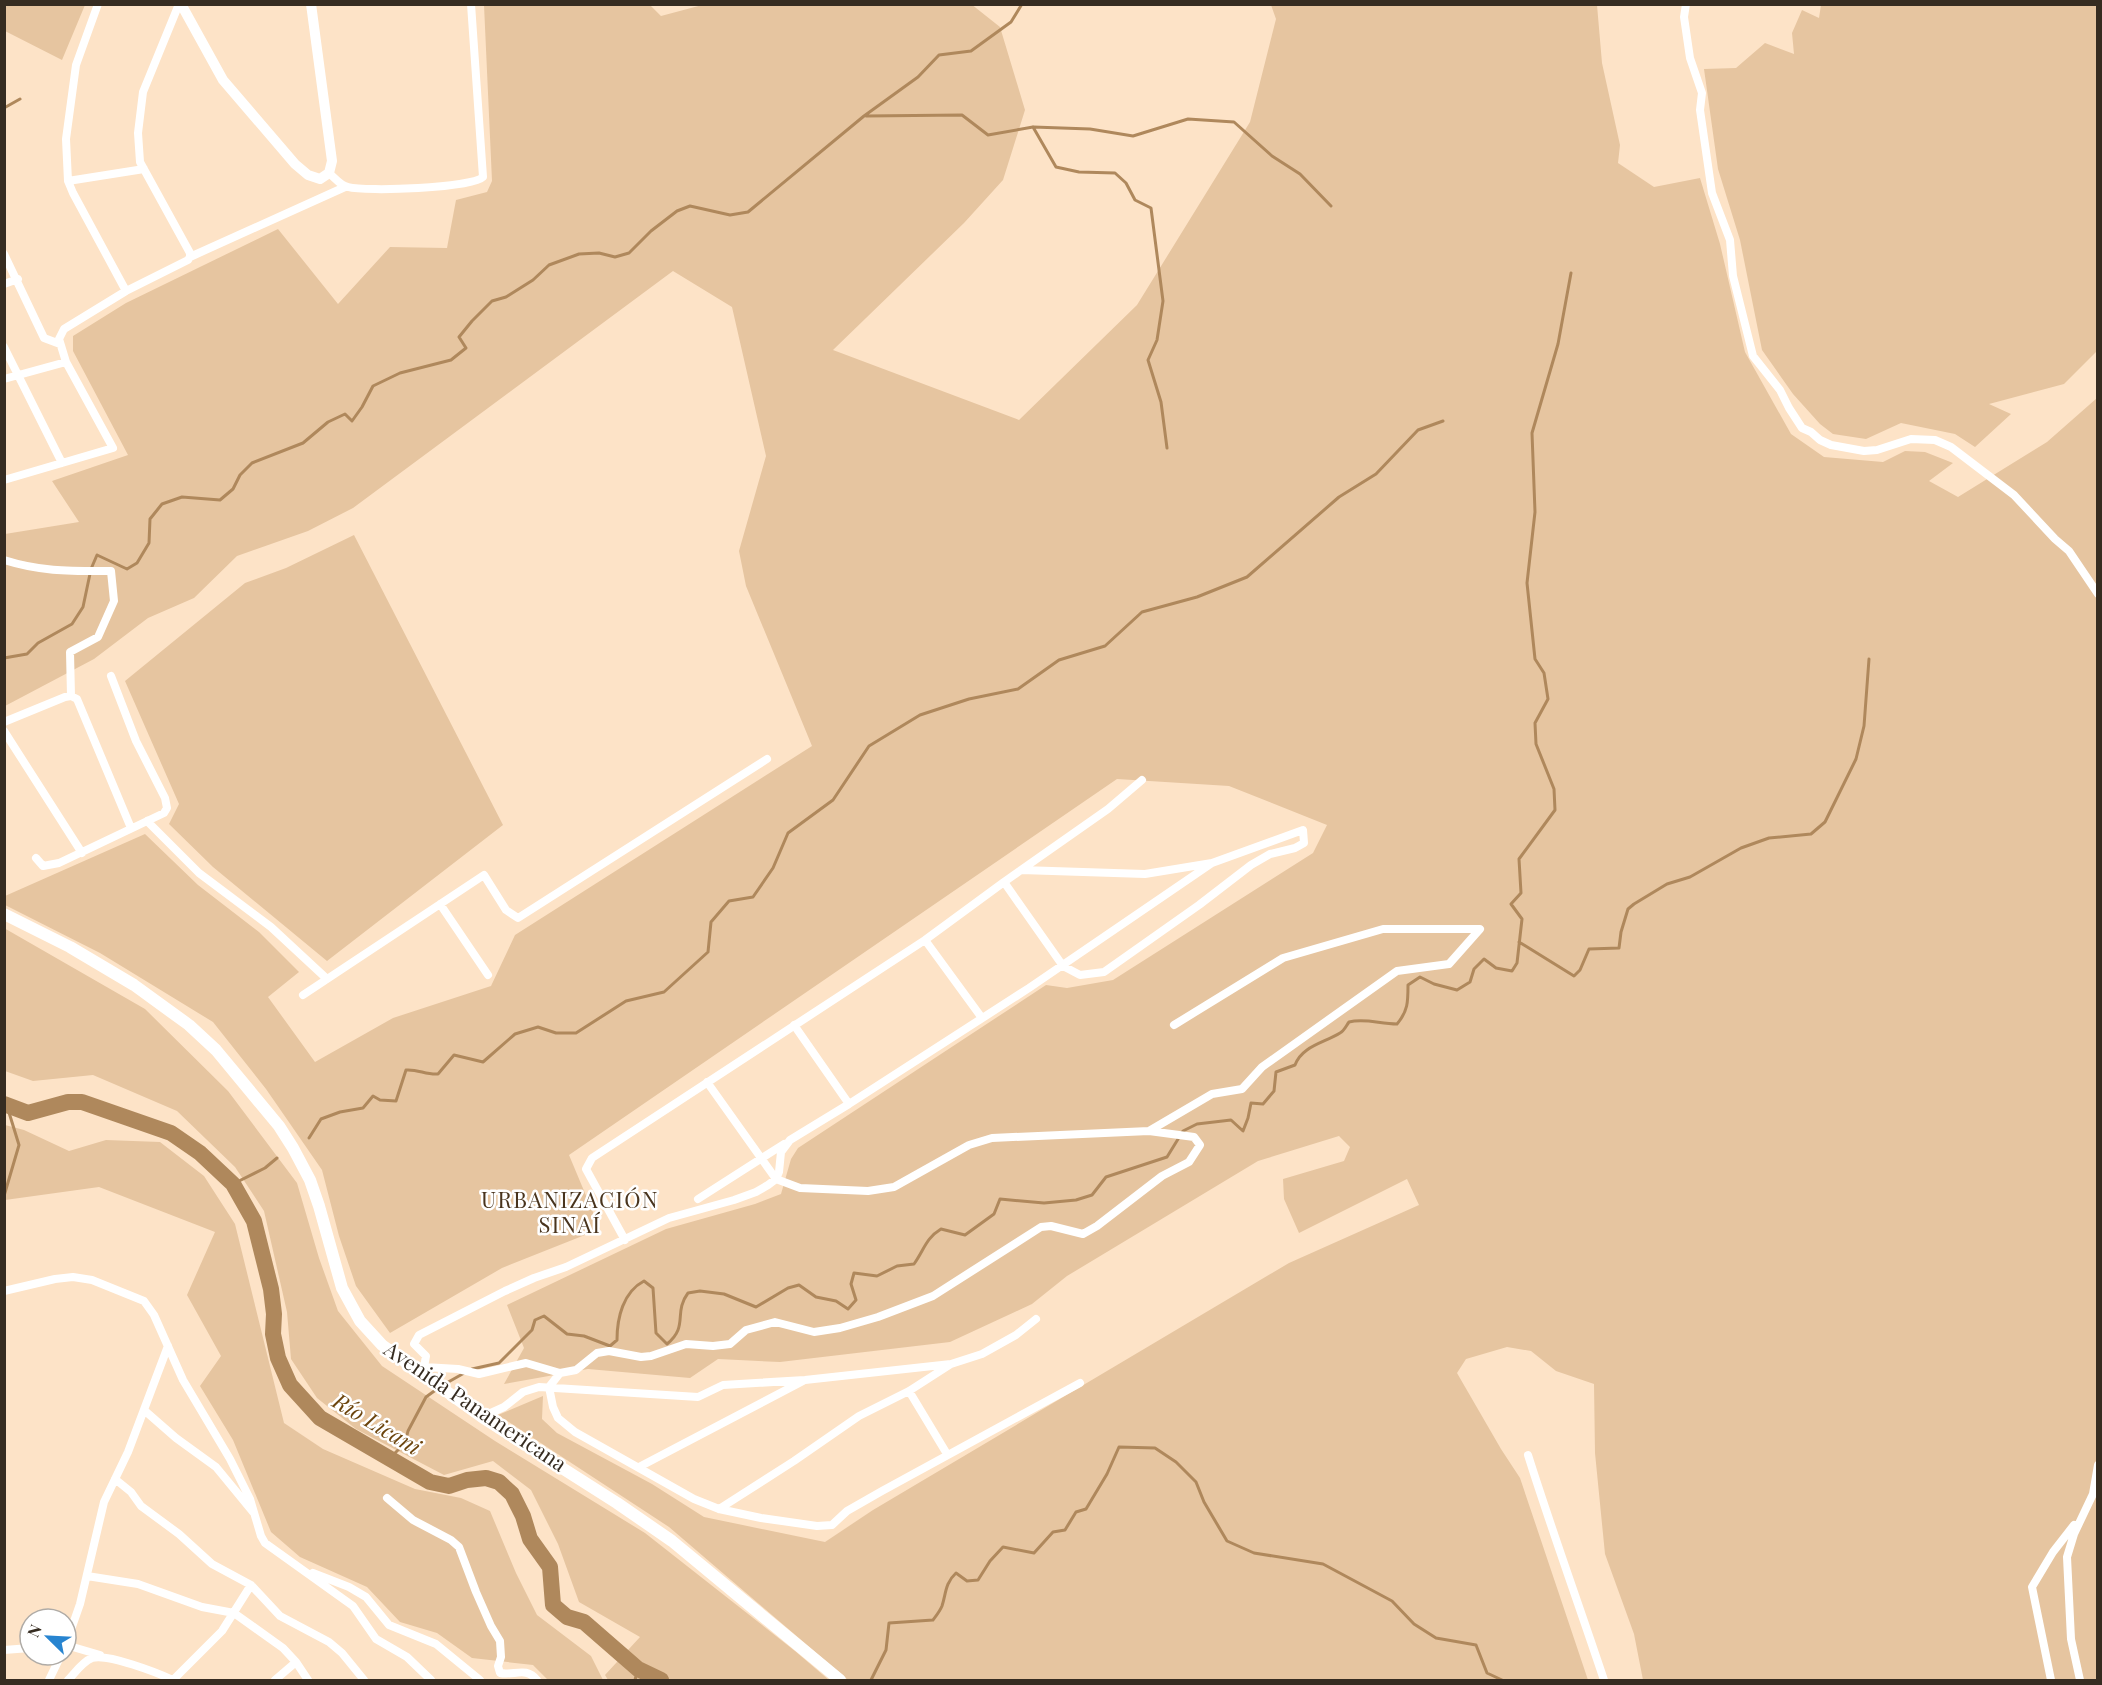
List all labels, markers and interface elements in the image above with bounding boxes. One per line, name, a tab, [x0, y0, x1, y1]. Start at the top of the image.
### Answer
district label: URBANIZACIÓN SINAÍ	[481, 1184, 659, 1239]
street label: Avenida Panamericana	[379, 1333, 573, 1477]
water label: Río Licani	[327, 1385, 427, 1461]
north arrow	[18, 1607, 78, 1667]
text: N	[22, 1621, 46, 1640]

